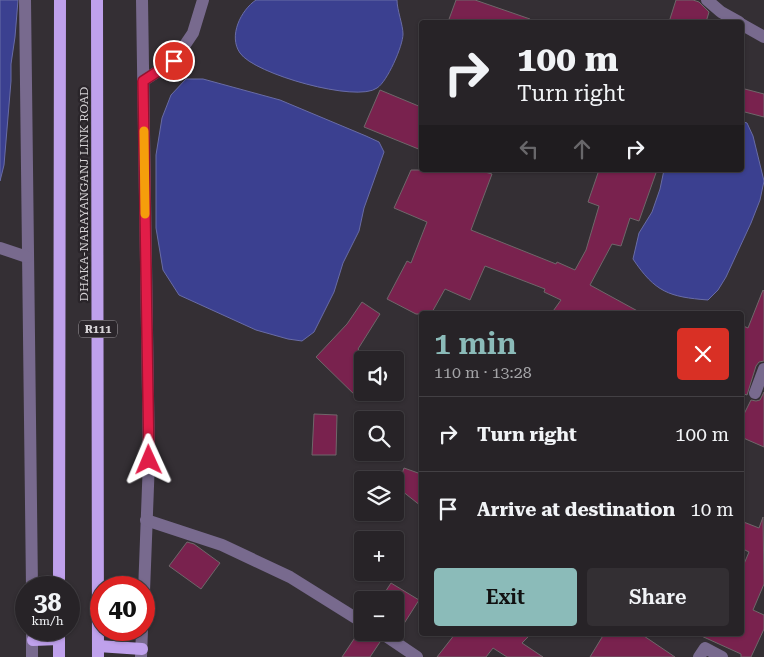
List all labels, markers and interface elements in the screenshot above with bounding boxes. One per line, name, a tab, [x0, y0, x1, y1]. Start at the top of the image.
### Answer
text: 100 m	[517, 39, 618, 80]
pin	[153, 40, 195, 82]
icon: right	[434, 40, 499, 105]
icon: arrive	[160, 47, 188, 75]
text: Turn right	[517, 81, 625, 106]
street label: DHAKA-NARAYANGANJ LINK ROAD	[77, 87, 91, 301]
icon: left	[515, 135, 543, 163]
icon: ahead	[568, 135, 596, 163]
icon: right	[621, 135, 649, 163]
road number: R111	[79, 320, 117, 338]
text: 1 min	[434, 326, 517, 361]
button: close	[677, 328, 729, 380]
map controls	[354, 351, 404, 641]
button: sound	[354, 351, 404, 401]
text: 110 m · 13:28	[434, 363, 532, 382]
button: search	[354, 411, 404, 461]
icon: right	[434, 420, 462, 448]
text: Turn right	[477, 423, 577, 446]
text: 100 m	[675, 423, 729, 446]
position arrow	[122, 433, 174, 485]
button: layers	[354, 471, 404, 521]
icon: arrive	[434, 495, 462, 523]
text: Arrive at destination	[477, 498, 675, 521]
text: 10 m	[690, 498, 734, 521]
button: +	[354, 531, 404, 581]
button: Exit	[434, 568, 577, 626]
button: Share	[587, 568, 729, 626]
speed limit sign: 40	[90, 576, 155, 641]
text: 38	[33, 588, 62, 617]
button: −	[354, 591, 404, 641]
text: km/h	[31, 614, 64, 628]

